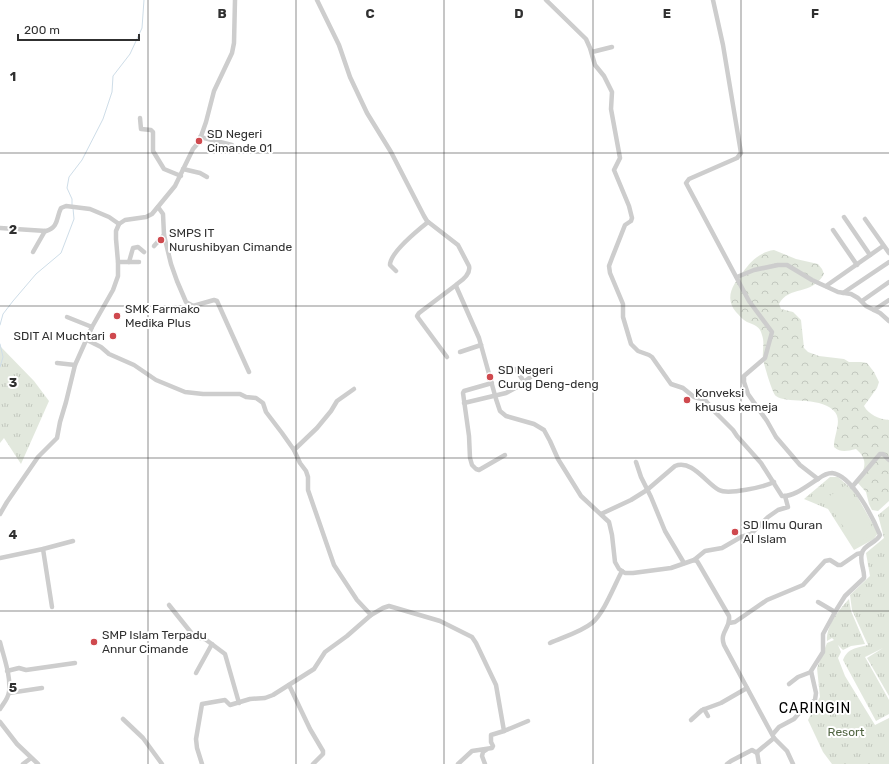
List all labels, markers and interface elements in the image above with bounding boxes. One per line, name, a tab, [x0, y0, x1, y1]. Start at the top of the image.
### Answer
text: B	[217, 6, 227, 21]
text: C	[365, 6, 375, 21]
text: D	[514, 6, 524, 21]
text: E	[663, 6, 671, 21]
text: F	[811, 6, 819, 21]
scale bar	[18, 16, 139, 42]
text: 200 m	[24, 23, 60, 37]
text: 1	[10, 69, 16, 84]
place label: SD Negeri Cimande 01	[207, 127, 272, 155]
marker: SD Negeri Cimande 01	[194, 136, 204, 146]
text: 2	[9, 222, 17, 237]
place label: SMPS IT Nurushibyan Cimande	[169, 226, 292, 254]
marker: SMPS IT Nurushibyan Cimande	[156, 235, 166, 245]
place label: SMK Farmako Medika Plus	[125, 302, 200, 330]
marker: SMK Farmako Medika Plus	[112, 311, 122, 321]
place label: SDIT Al Muchtari	[13, 329, 105, 343]
marker: SDIT Al Muchtari	[108, 331, 118, 341]
place label: SD Negeri Curug Deng-deng	[498, 363, 599, 391]
marker: SD Negeri Curug Deng-deng	[485, 372, 495, 382]
text: 3	[9, 375, 18, 390]
place label: Konveksi khusus kemeja	[695, 386, 778, 414]
marker: Konveksi khusus kemeja	[682, 395, 692, 405]
place label: SD Ilmu Quran Al Islam	[743, 518, 822, 546]
text: 4	[9, 527, 18, 542]
marker: SD Ilmu Quran Al Islam	[730, 527, 740, 537]
place label: SMP Islam Terpadu Annur Cimande	[102, 628, 207, 656]
marker: SMP Islam Terpadu Annur Cimande	[89, 637, 99, 647]
text: 5	[9, 680, 17, 695]
district label: CARINGIN	[779, 700, 851, 717]
park label: Resort	[828, 725, 865, 739]

